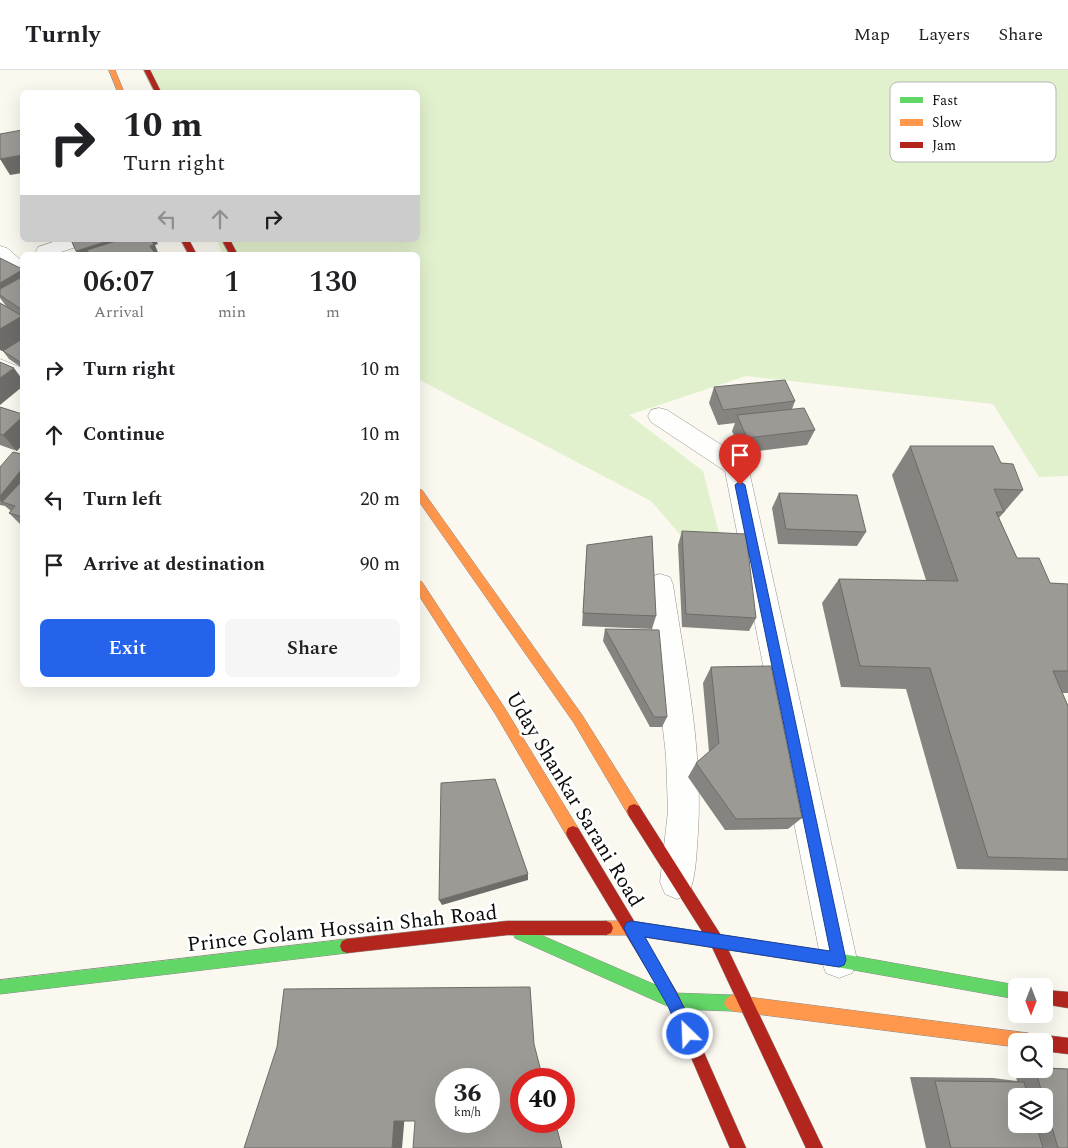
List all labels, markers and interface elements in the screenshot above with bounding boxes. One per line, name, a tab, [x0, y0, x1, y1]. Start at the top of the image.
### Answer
text: Turnly	[25, 17, 100, 53]
text: Map	[854, 21, 890, 48]
text: Layers	[918, 21, 970, 48]
text: Share	[998, 21, 1043, 48]
legend	[890, 82, 1056, 162]
text: Fast	[932, 90, 958, 111]
text: 10 m	[123, 99, 203, 152]
icon: right	[40, 110, 105, 175]
text: Slow	[932, 112, 962, 133]
text: Jam	[932, 135, 956, 156]
text: Turn right	[123, 147, 225, 180]
icon: left	[153, 205, 181, 233]
icon: ahead	[206, 205, 234, 233]
icon: right	[259, 205, 287, 233]
text: 06:07	[83, 259, 155, 305]
text: 1	[224, 259, 240, 305]
text: 130	[309, 259, 357, 305]
text: Arrival	[94, 300, 144, 324]
text: min	[218, 300, 246, 324]
text: m	[326, 300, 340, 324]
text: Turn right	[83, 355, 176, 384]
text: 10 m	[360, 355, 400, 384]
icon: right	[40, 356, 68, 384]
text: Continue	[83, 420, 165, 449]
text: 10 m	[360, 420, 400, 449]
icon: ahead	[40, 421, 68, 449]
pin	[719, 434, 761, 485]
icon: arrive	[726, 441, 754, 469]
text: Turn left	[83, 485, 162, 514]
text: 20 m	[360, 485, 400, 514]
icon: left	[40, 486, 68, 514]
text: Arrive at destination	[83, 550, 265, 579]
text: 90 m	[360, 550, 400, 579]
icon: arrive	[40, 551, 68, 579]
button: Exit	[40, 619, 215, 677]
button: Share	[225, 619, 400, 677]
street label: Uday Shankar Sarani Road	[497, 686, 651, 914]
street label: Prince Golam Hossain Shah Road	[185, 897, 499, 961]
north arrow	[1008, 978, 1052, 1022]
map controls	[1008, 978, 1053, 1133]
position arrow	[661, 1007, 713, 1059]
button: search	[1008, 1033, 1053, 1078]
speed limit sign: 40	[510, 1068, 575, 1133]
text: 36	[453, 1075, 482, 1113]
button: layers	[1008, 1088, 1053, 1133]
text: km/h	[454, 1103, 481, 1122]

